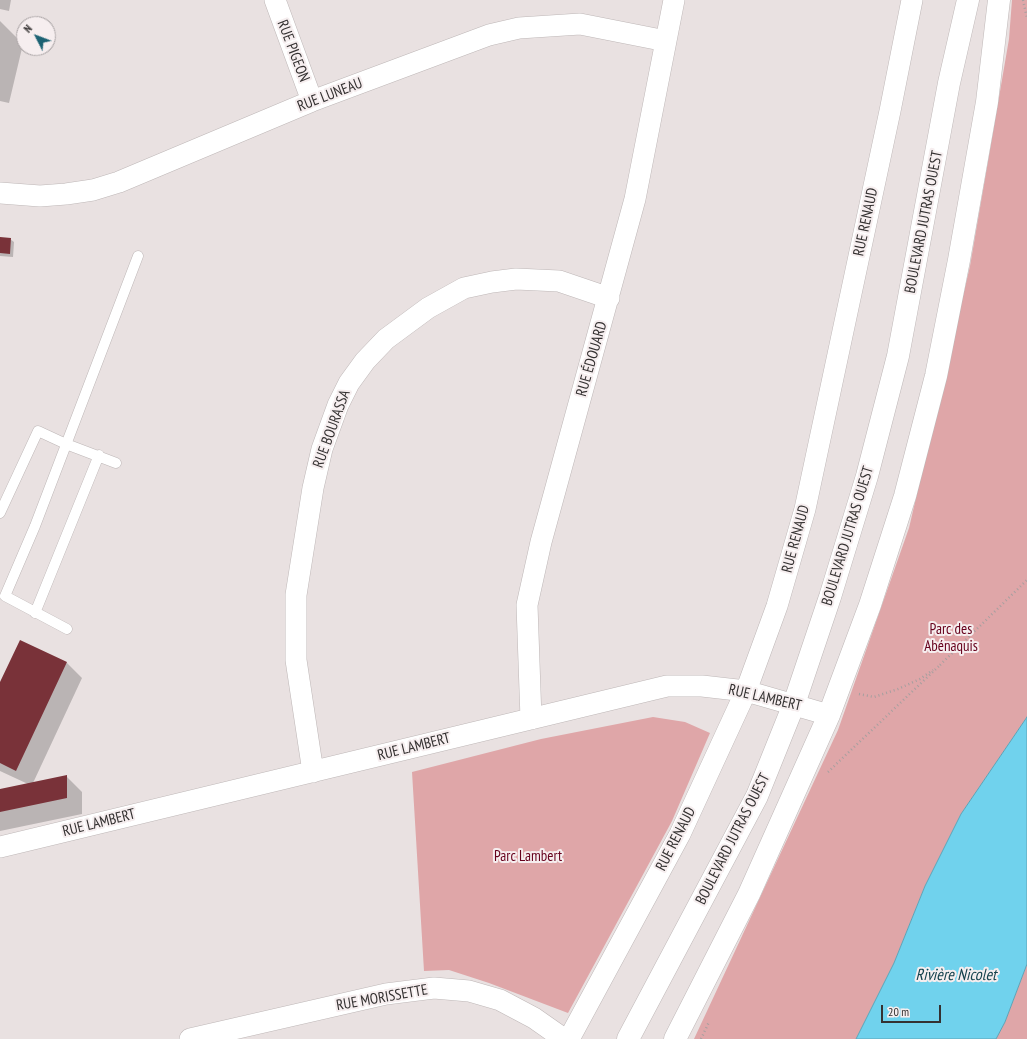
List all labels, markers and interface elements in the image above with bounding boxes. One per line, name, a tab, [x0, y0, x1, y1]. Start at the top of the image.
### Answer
north arrow	[16, 16, 56, 56]
street label: RUE PIGEON	[273, 17, 313, 85]
text: N	[21, 22, 35, 36]
street label: RUE LUNEAU	[295, 74, 365, 116]
street label: BOULEVARD JUTRAS OUEST	[901, 149, 947, 295]
street label: RUE RENAUD	[850, 186, 882, 258]
street label: RUE ÉDOUARD	[573, 319, 611, 399]
street label: RUE BOURASSA	[310, 388, 354, 470]
street label: BOULEVARD JUTRAS OUEST	[818, 464, 878, 608]
street label: RUE RENAUD	[778, 503, 814, 575]
park label: Parc des Abénaquis	[924, 621, 978, 656]
street label: RUE LAMBERT	[727, 681, 803, 715]
street label: RUE LAMBERT	[376, 729, 452, 765]
street label: BOULEVARD JUTRAS OUEST	[692, 770, 774, 908]
street label: RUE RENAUD	[652, 804, 700, 874]
street label: RUE LAMBERT	[61, 805, 137, 841]
park label: Parc Lambert	[494, 848, 562, 866]
water label: Rivière Nicolet	[916, 965, 996, 985]
street label: RUE MORISSETTE	[335, 981, 429, 1015]
scale bar	[883, 997, 943, 1023]
text: 20 m	[888, 1004, 909, 1019]

